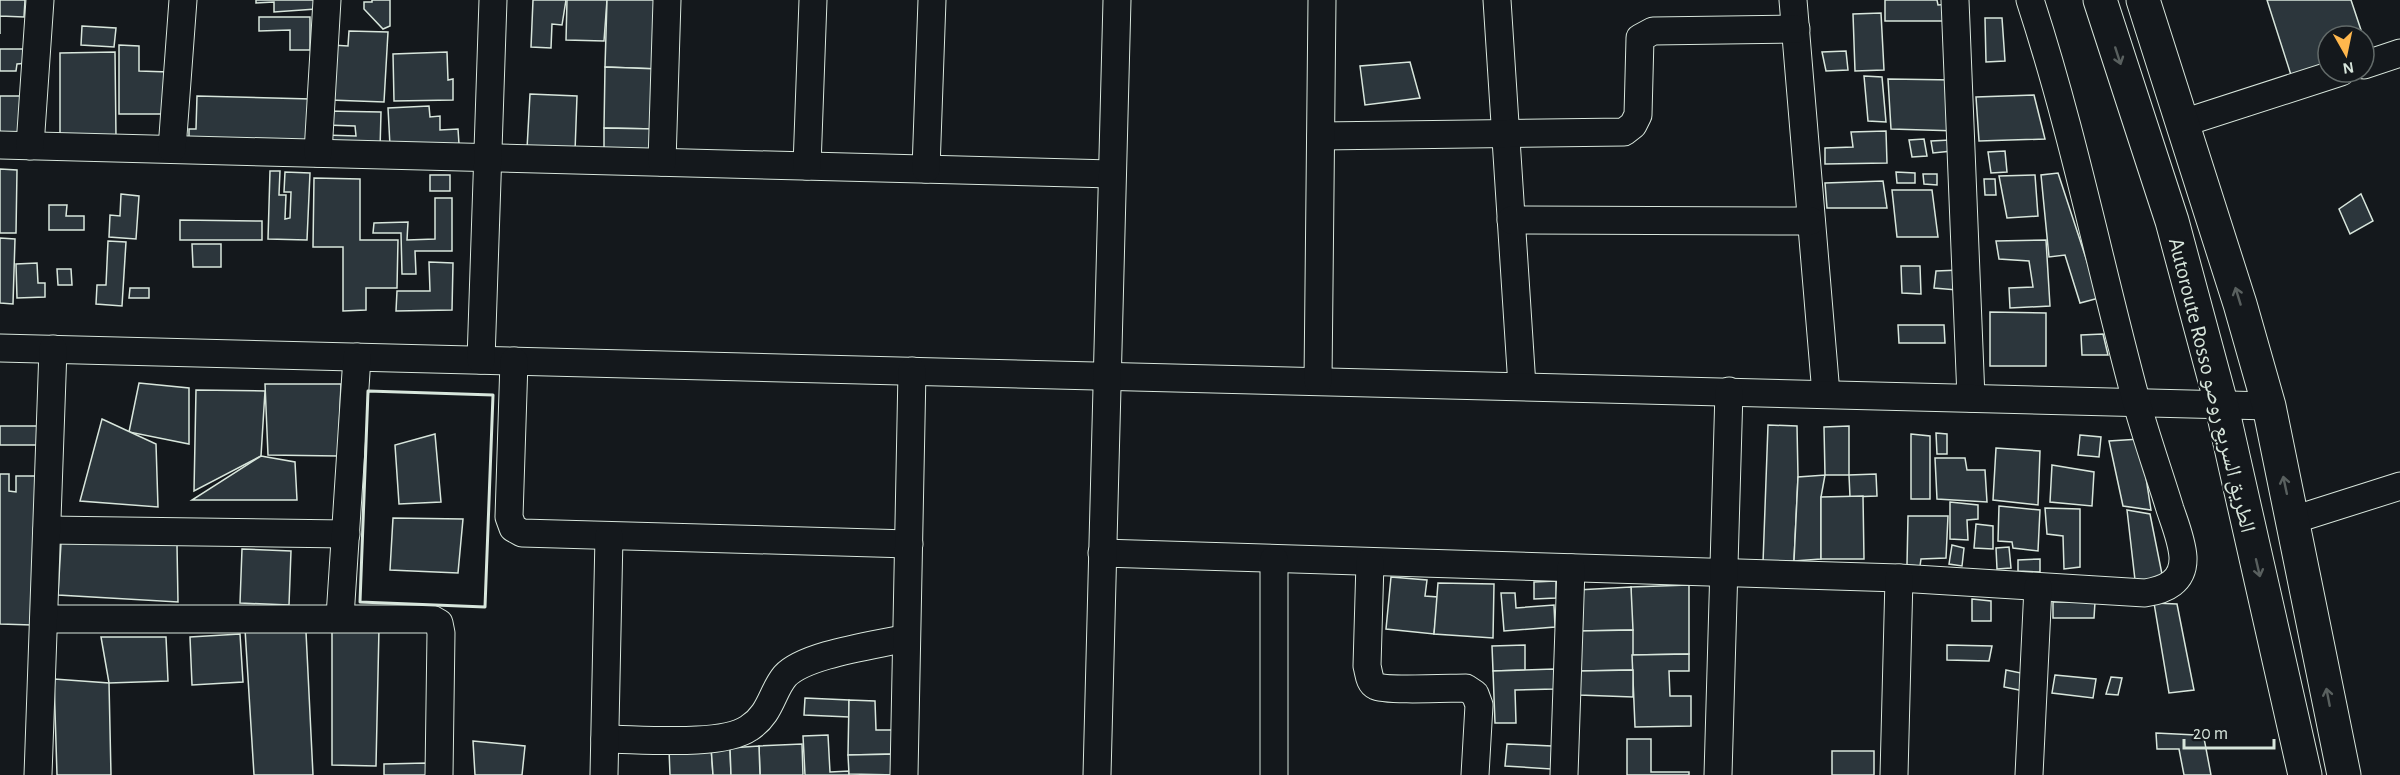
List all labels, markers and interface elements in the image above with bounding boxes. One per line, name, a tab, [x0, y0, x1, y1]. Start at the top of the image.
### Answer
north arrow	[2316, 24, 2376, 84]
one-way arrow	[2114, 46, 2125, 65]
text: N	[2341, 59, 2355, 77]
street label: Autoroute Rosso الطريق السريع روصو	[2163, 236, 2259, 535]
one-way arrow	[2232, 287, 2243, 306]
one-way arrow	[2279, 476, 2291, 495]
one-way arrow	[2253, 558, 2265, 577]
one-way arrow	[2322, 688, 2333, 707]
scale bar	[2184, 712, 2274, 750]
text: 20 m	[2193, 725, 2228, 743]

